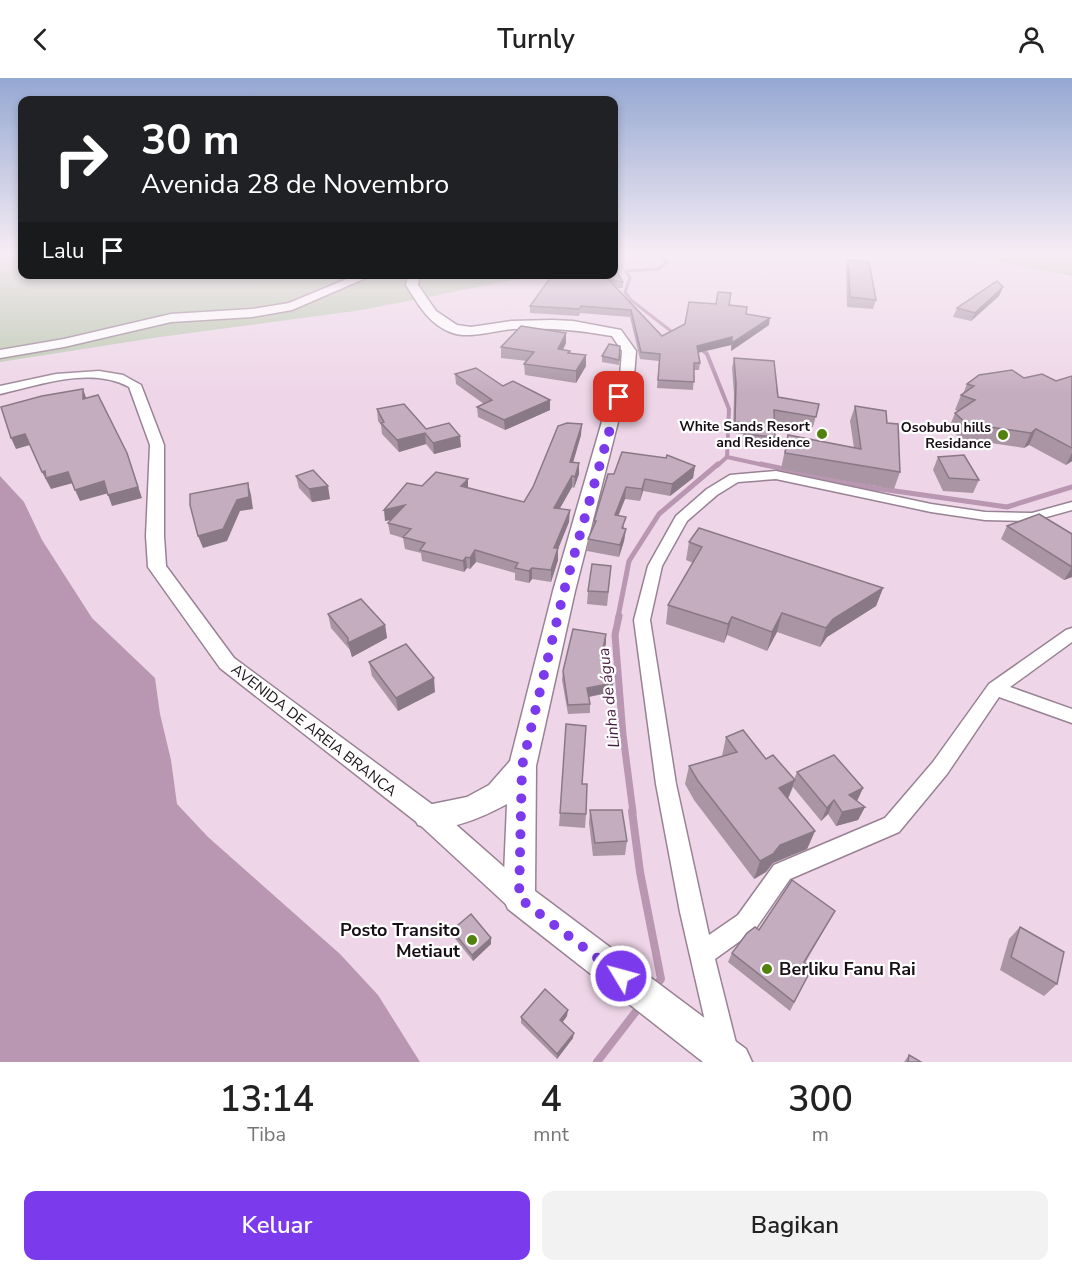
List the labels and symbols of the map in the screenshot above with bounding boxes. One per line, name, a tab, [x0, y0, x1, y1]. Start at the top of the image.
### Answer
pin	[593, 371, 644, 422]
place label: White Sands Resort and Residence	[679, 417, 811, 452]
place label: Osobubu hills Residance	[901, 418, 991, 453]
marker: White Sands Resort and Residence	[815, 427, 829, 441]
marker: Osobubu hills Residance	[996, 428, 1010, 442]
water label: Linha de água	[593, 647, 625, 749]
street label: AVENIDA DE AREIA BRANCA	[227, 659, 401, 801]
place label: Posto Transito Metiaut	[340, 918, 460, 963]
marker: Posto Transito Metiaut	[465, 933, 479, 947]
position arrow	[589, 944, 653, 1008]
place label: Berliku Fanu Rai	[779, 957, 916, 981]
marker: Berliku Fanu Rai	[760, 962, 774, 976]

